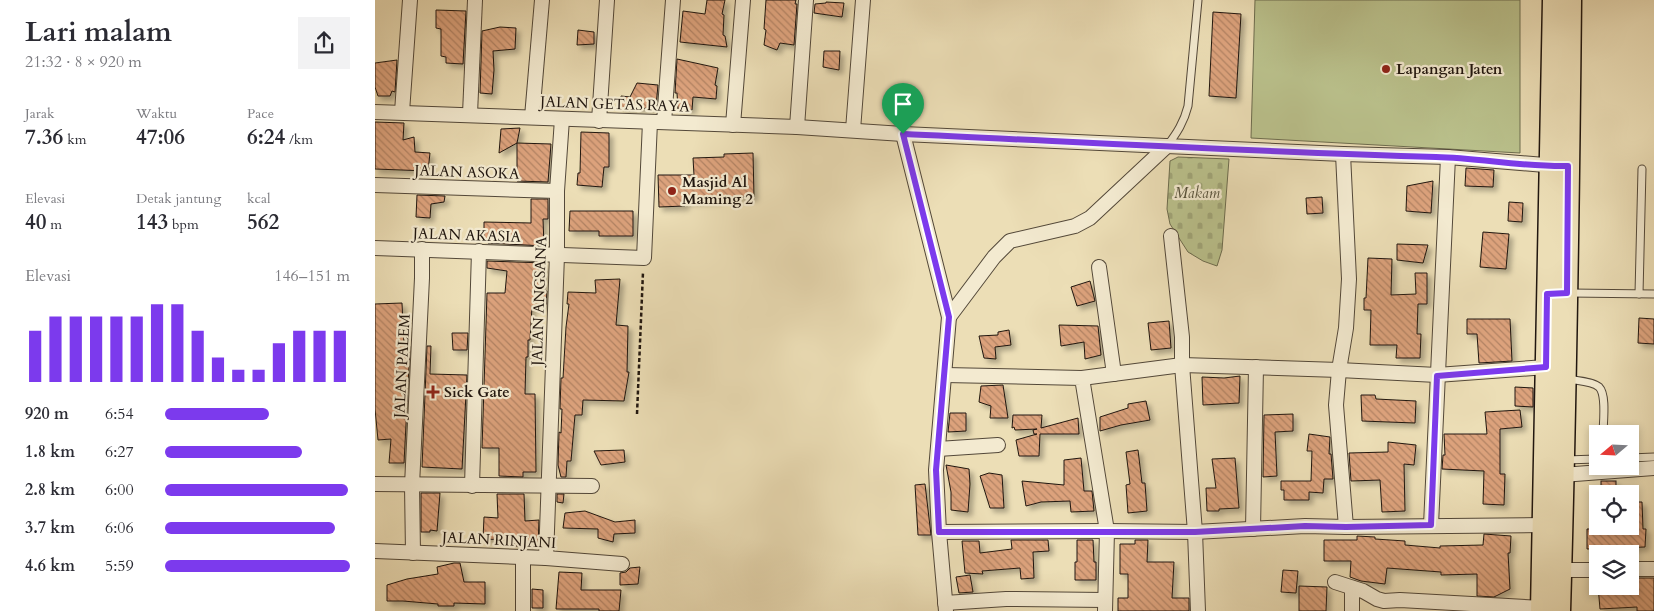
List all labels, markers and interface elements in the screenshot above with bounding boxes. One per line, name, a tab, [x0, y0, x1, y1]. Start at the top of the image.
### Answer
text: Lari malam	[25, 13, 172, 51]
button: share	[298, 17, 350, 69]
text: 21:32 · 8 × 920 m	[25, 51, 142, 73]
place label: Lapangan Jaten	[1396, 59, 1503, 79]
marker: Lapangan Jaten	[1380, 63, 1392, 75]
pin	[882, 83, 924, 134]
icon: arrive	[889, 90, 917, 118]
street label: JALAN GETAS RAYA	[538, 91, 690, 117]
text: Jarak	[25, 104, 54, 123]
text: Waktu	[136, 104, 177, 123]
text: Pace	[247, 104, 274, 123]
text: 7.36	[25, 123, 63, 152]
text: 47:06	[136, 123, 185, 152]
text: 6:24	[247, 123, 285, 152]
text: km	[63, 130, 86, 149]
text: /km	[285, 130, 313, 149]
street label: JALAN ASOKA	[412, 160, 520, 184]
place label: Masjid Al Maming 2	[682, 172, 753, 209]
park label: Makam	[1174, 183, 1221, 203]
marker: Masjid Al Maming 2	[666, 185, 678, 197]
text: Elevasi	[25, 189, 65, 208]
text: Detak jantung	[136, 189, 221, 208]
text: kcal	[247, 189, 271, 208]
text: 40	[25, 208, 47, 237]
text: 143	[136, 208, 168, 237]
text: 562	[247, 208, 279, 237]
text: m	[47, 215, 62, 234]
text: bpm	[168, 215, 199, 234]
street label: JALAN AKASIA	[411, 223, 522, 247]
street label: JALAN ANGSANA	[527, 236, 551, 368]
text: Elevasi	[25, 265, 71, 287]
text: 146–151 m	[274, 265, 350, 287]
street label: JALAN PALEM	[389, 313, 415, 421]
place label: Sick Gate	[444, 382, 510, 402]
marker: Sick Gate	[426, 385, 440, 399]
text: 920 m	[25, 403, 69, 425]
text: 6:54	[105, 403, 134, 425]
north arrow	[1589, 425, 1639, 475]
map controls	[1589, 425, 1639, 595]
text: 1.8 km	[25, 441, 75, 463]
text: 6:27	[105, 441, 134, 463]
text: 2.8 km	[25, 479, 75, 501]
text: 6:00	[105, 479, 134, 501]
button: locate	[1589, 485, 1639, 535]
text: 3.7 km	[25, 517, 75, 539]
text: 6:06	[105, 517, 134, 539]
street label: JALAN RINJANI	[439, 527, 557, 553]
button: layers	[1589, 545, 1639, 595]
text: 4.6 km	[25, 555, 75, 577]
text: 5:59	[105, 555, 134, 577]

